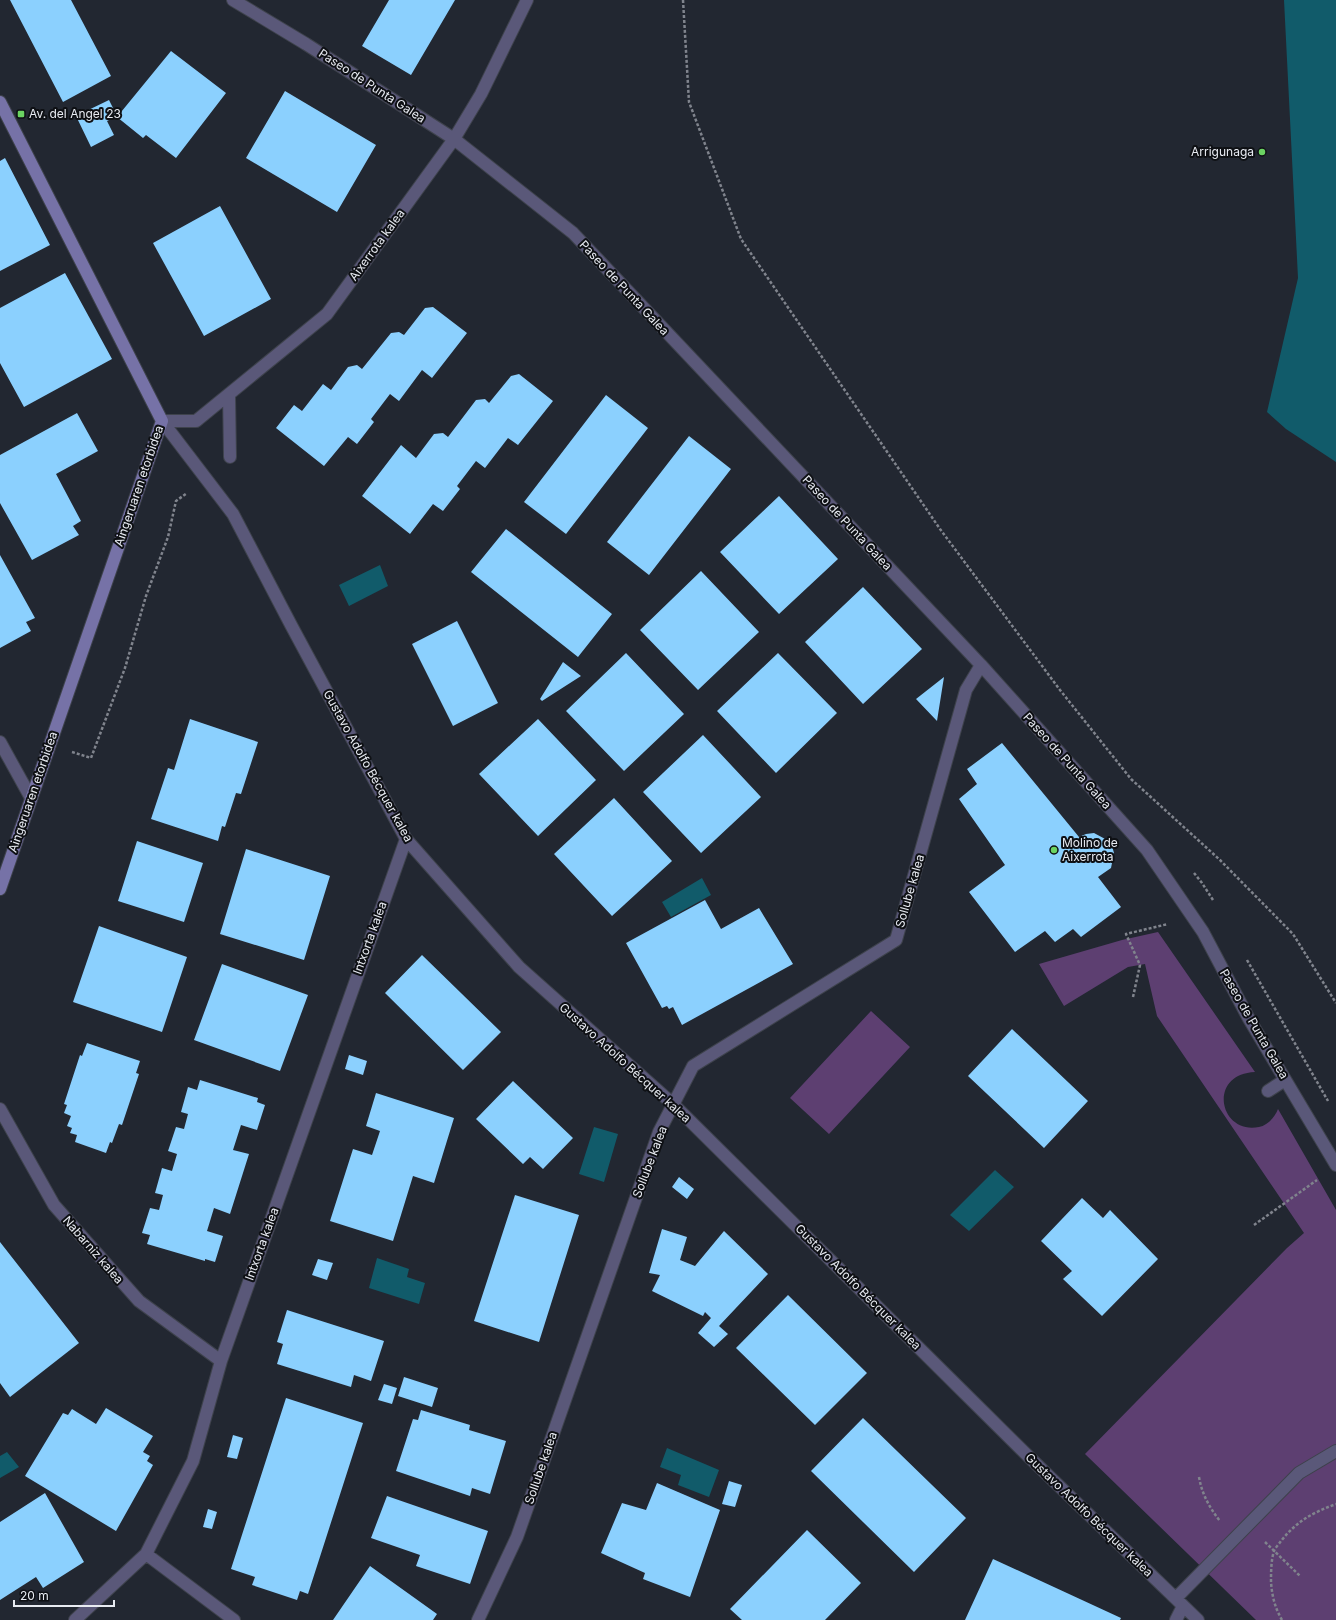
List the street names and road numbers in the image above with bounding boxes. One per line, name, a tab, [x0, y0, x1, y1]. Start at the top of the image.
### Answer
street label: Paseo de Punta Galea	[316, 45, 429, 126]
street label: Aixerrota kalea	[346, 206, 408, 283]
street label: Paseo de Punta Galea	[576, 237, 672, 338]
street label: Aingeruaren etorbidea	[111, 423, 166, 548]
street label: Paseo de Punta Galea	[799, 472, 895, 573]
street label: Gustavo Adolfo Bécquer kalea	[320, 687, 417, 844]
street label: Paseo de Punta Galea	[1020, 709, 1115, 812]
street label: Aingeruaren etorbidea	[5, 729, 60, 854]
street label: Sollube kalea	[892, 852, 927, 929]
street label: Intxorta kalea	[349, 899, 390, 976]
street label: Paseo de Punta Galea	[1217, 966, 1292, 1081]
street label: Gustavo Adolfo Bécquer kalea	[557, 1000, 694, 1126]
street label: Sollube kalea	[629, 1124, 670, 1200]
street label: Intxorta kalea	[241, 1205, 282, 1282]
street label: Nabarniz kalea	[60, 1213, 127, 1287]
street label: Gustavo Adolfo Bécquer kalea	[792, 1221, 924, 1353]
street label: Sollube kalea	[521, 1430, 560, 1506]
street label: Gustavo Adolfo Bécquer kalea	[1022, 1450, 1156, 1580]

